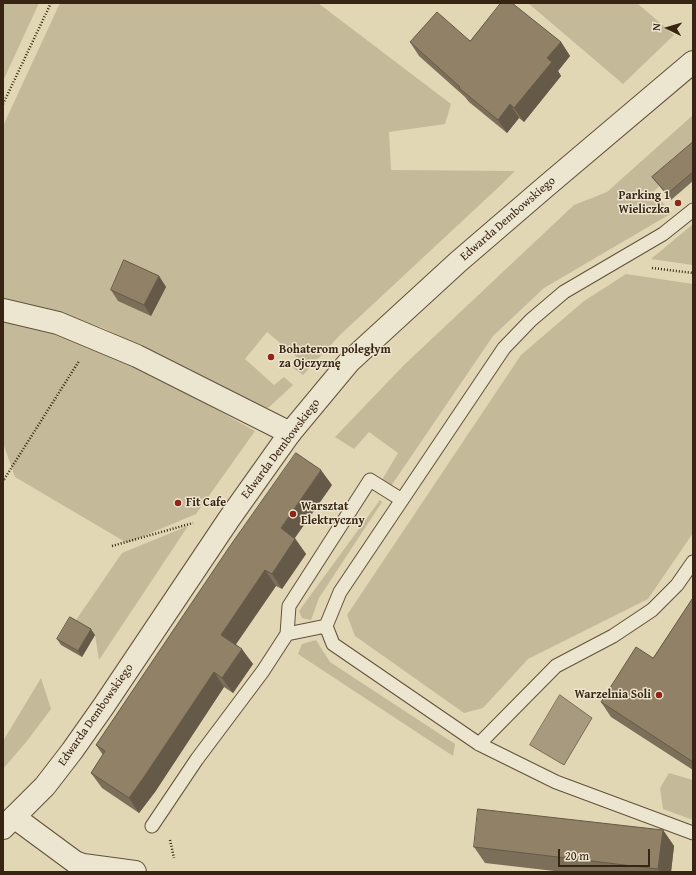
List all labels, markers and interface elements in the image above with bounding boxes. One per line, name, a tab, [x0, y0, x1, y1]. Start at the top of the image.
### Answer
north arrow	[648, 8, 688, 48]
text: N	[648, 23, 664, 31]
street label: Edwarda Dembowskiego	[457, 174, 559, 264]
place label: Parking 1 Wieliczka	[619, 189, 670, 217]
marker: Parking 1 Wieliczka	[673, 198, 683, 208]
place label: Bohaterom poległym za Ojczyznę	[279, 343, 391, 371]
marker: Bohaterom poległym za Ojczyznę	[266, 352, 276, 362]
street label: Edwarda Dembowskiego	[239, 396, 323, 502]
place label: Fit Cafe	[186, 496, 226, 510]
marker: Fit Cafe	[173, 498, 183, 508]
place label: Warsztat Elektryczny	[301, 500, 365, 528]
marker: Warsztat Elektryczny	[288, 509, 298, 519]
street label: Edwarda Dembowskiego	[55, 661, 137, 769]
place label: Warzelnia Soli	[575, 688, 651, 702]
marker: Warzelnia Soli	[654, 690, 664, 700]
scale bar	[560, 841, 652, 867]
text: 20 m	[565, 847, 589, 864]

